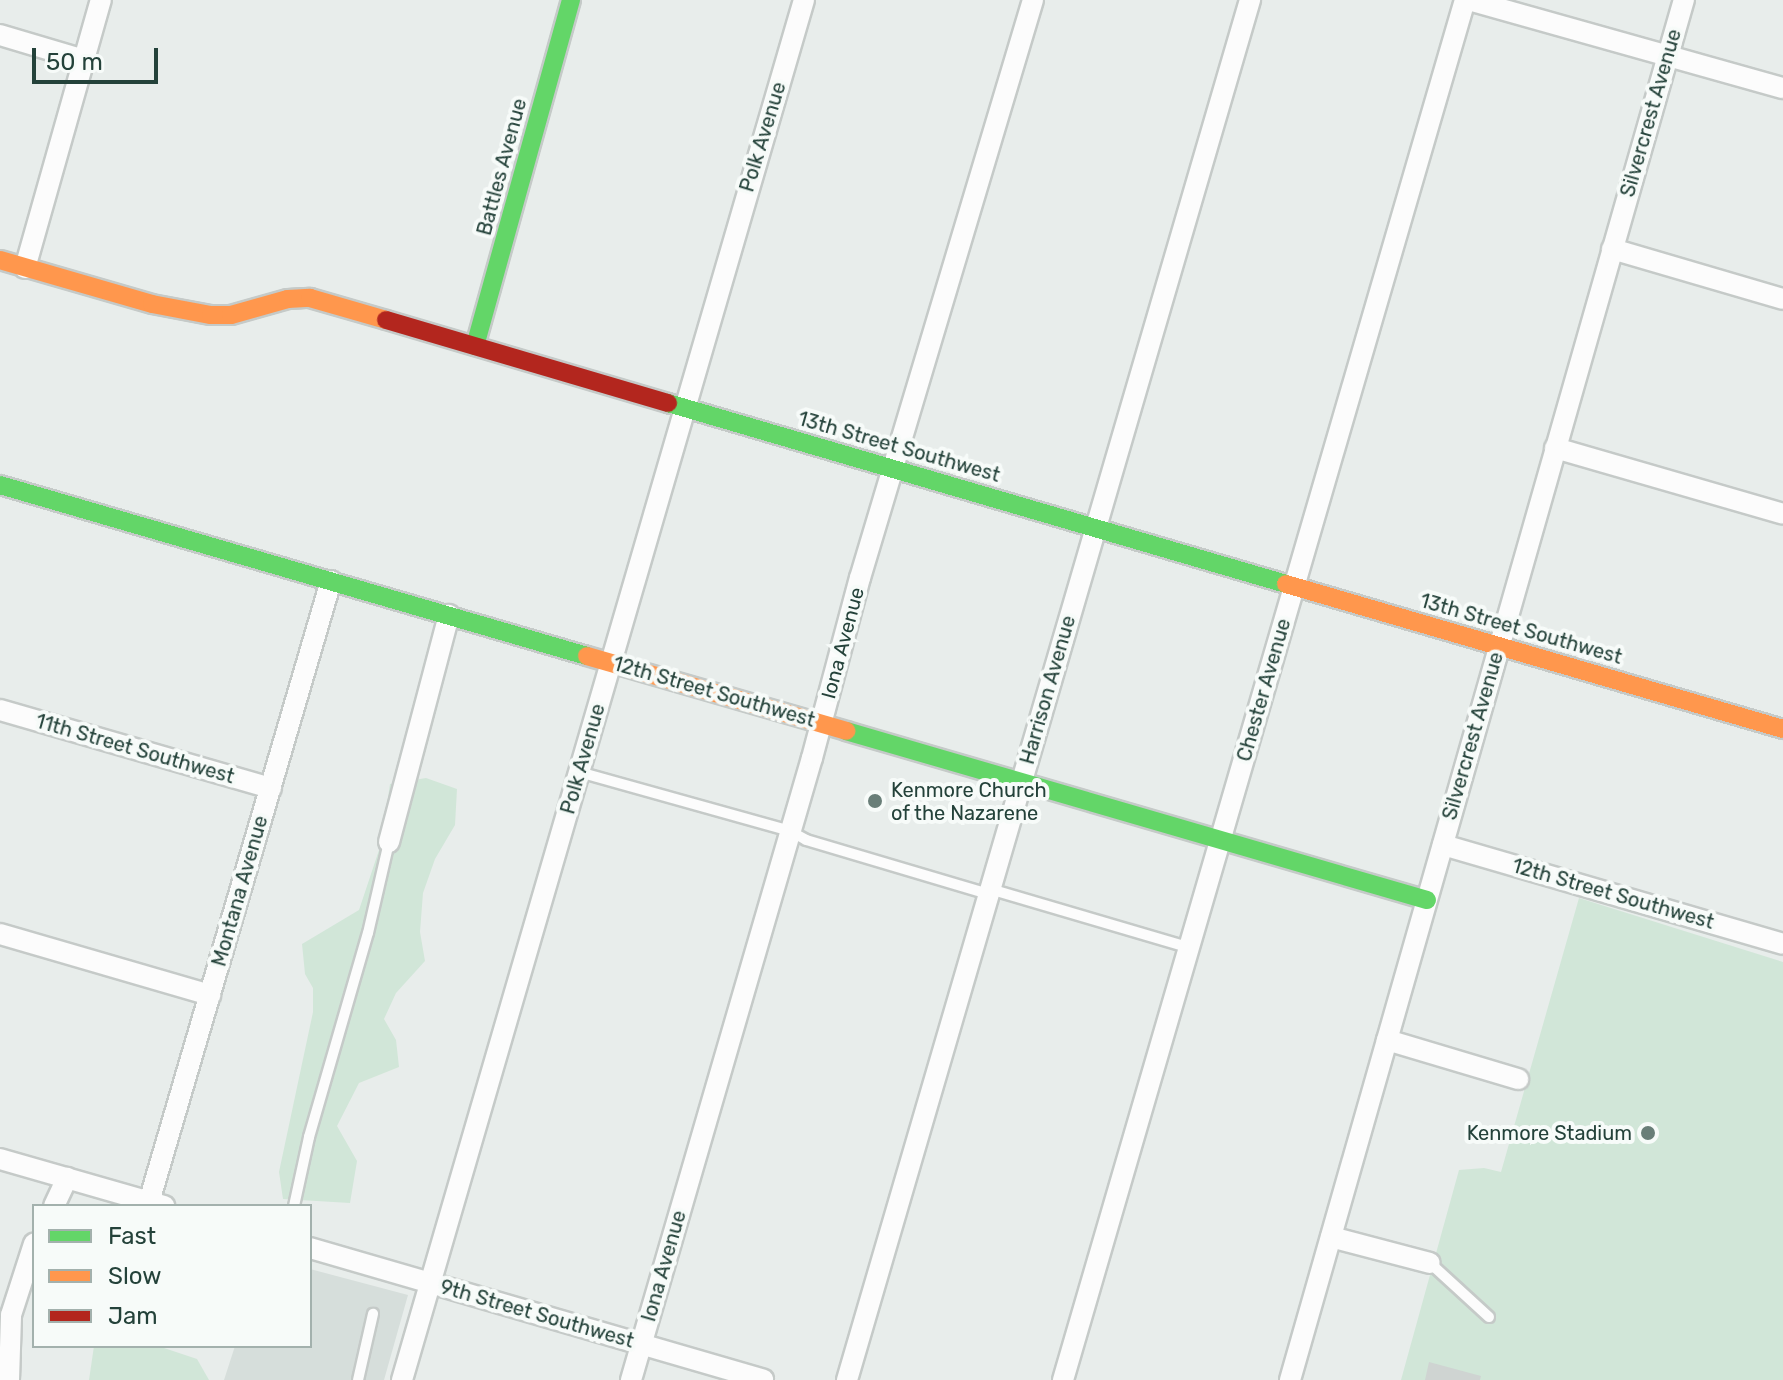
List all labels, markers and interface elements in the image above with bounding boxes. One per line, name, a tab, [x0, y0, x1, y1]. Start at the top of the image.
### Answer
street label: Silvercrest Avenue	[1615, 26, 1687, 200]
scale bar	[36, 32, 162, 82]
text: 50 m	[46, 48, 103, 76]
street label: Polk Avenue	[735, 79, 791, 195]
street label: Battles Avenue	[472, 96, 532, 238]
street label: 13th Street Southwest	[795, 407, 1003, 487]
street label: Iona Avenue	[817, 584, 869, 702]
street label: 13th Street Southwest	[1417, 589, 1625, 669]
street label: Harrison Avenue	[1015, 613, 1081, 767]
street label: Chester Avenue	[1232, 615, 1296, 765]
street label: Silvercrest Avenue	[1437, 649, 1509, 823]
street label: 12th Street Southwest	[610, 652, 818, 732]
street label: Polk Avenue	[556, 701, 610, 817]
street label: 11th Street Southwest	[33, 709, 237, 789]
place label: Kenmore Church of the Nazarene	[891, 778, 1047, 825]
marker: Kenmore Church of the Nazarene	[866, 792, 884, 810]
street label: Montana Avenue	[207, 813, 273, 969]
street label: 12th Street Southwest	[1509, 854, 1717, 934]
place label: Kenmore Stadium	[1467, 1121, 1632, 1145]
marker: Kenmore Stadium	[1639, 1124, 1657, 1142]
legend	[32, 1204, 312, 1348]
street label: Iona Avenue	[637, 1207, 691, 1325]
text: Fast	[108, 1222, 156, 1250]
text: Slow	[108, 1262, 161, 1290]
street label: 9th Street Southwest	[437, 1275, 637, 1353]
text: Jam	[108, 1302, 158, 1330]

